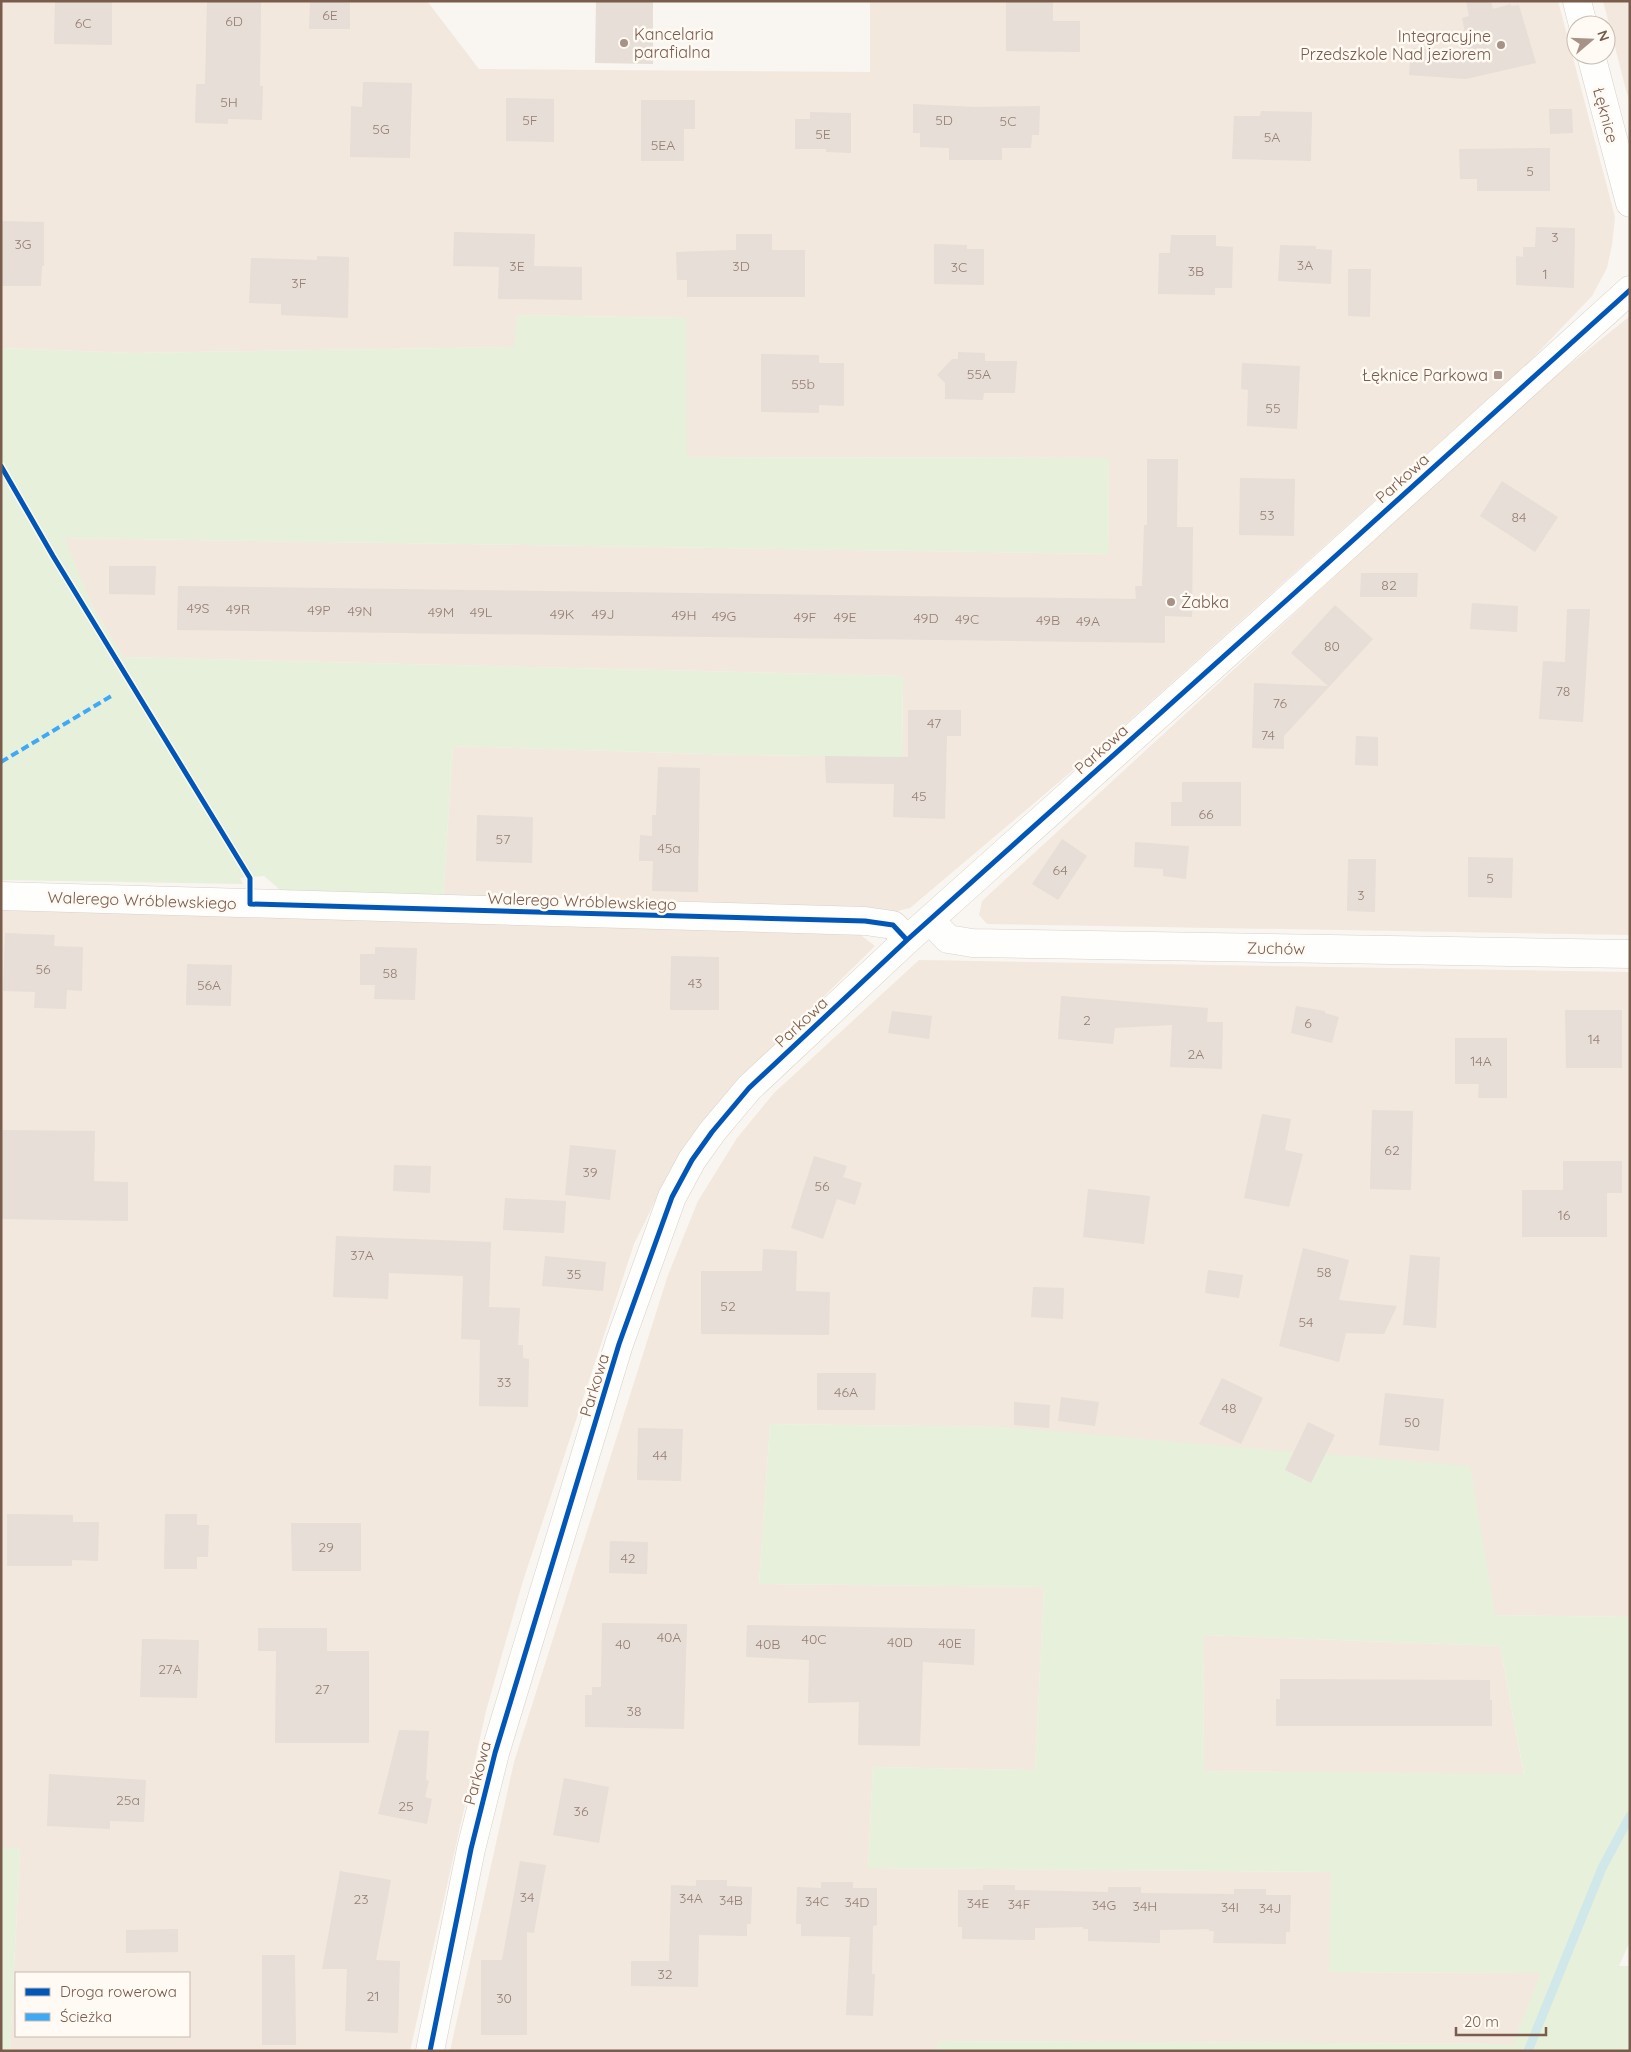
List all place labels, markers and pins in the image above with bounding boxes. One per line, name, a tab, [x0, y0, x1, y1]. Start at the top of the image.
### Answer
place label: Kancelaria parafialna	[634, 24, 714, 62]
place label: Integracyjne Przedszkole Nad jeziorem	[1300, 26, 1491, 64]
marker: Kancelaria parafialna	[618, 37, 630, 49]
marker: Integracyjne Przedszkole Nad jeziorem	[1495, 39, 1507, 51]
place label: Łęknice Parkowa	[1362, 365, 1488, 385]
marker: Łęknice Parkowa	[1492, 369, 1504, 381]
place label: Żabka	[1181, 592, 1229, 612]
marker: Żabka	[1165, 596, 1177, 608]

